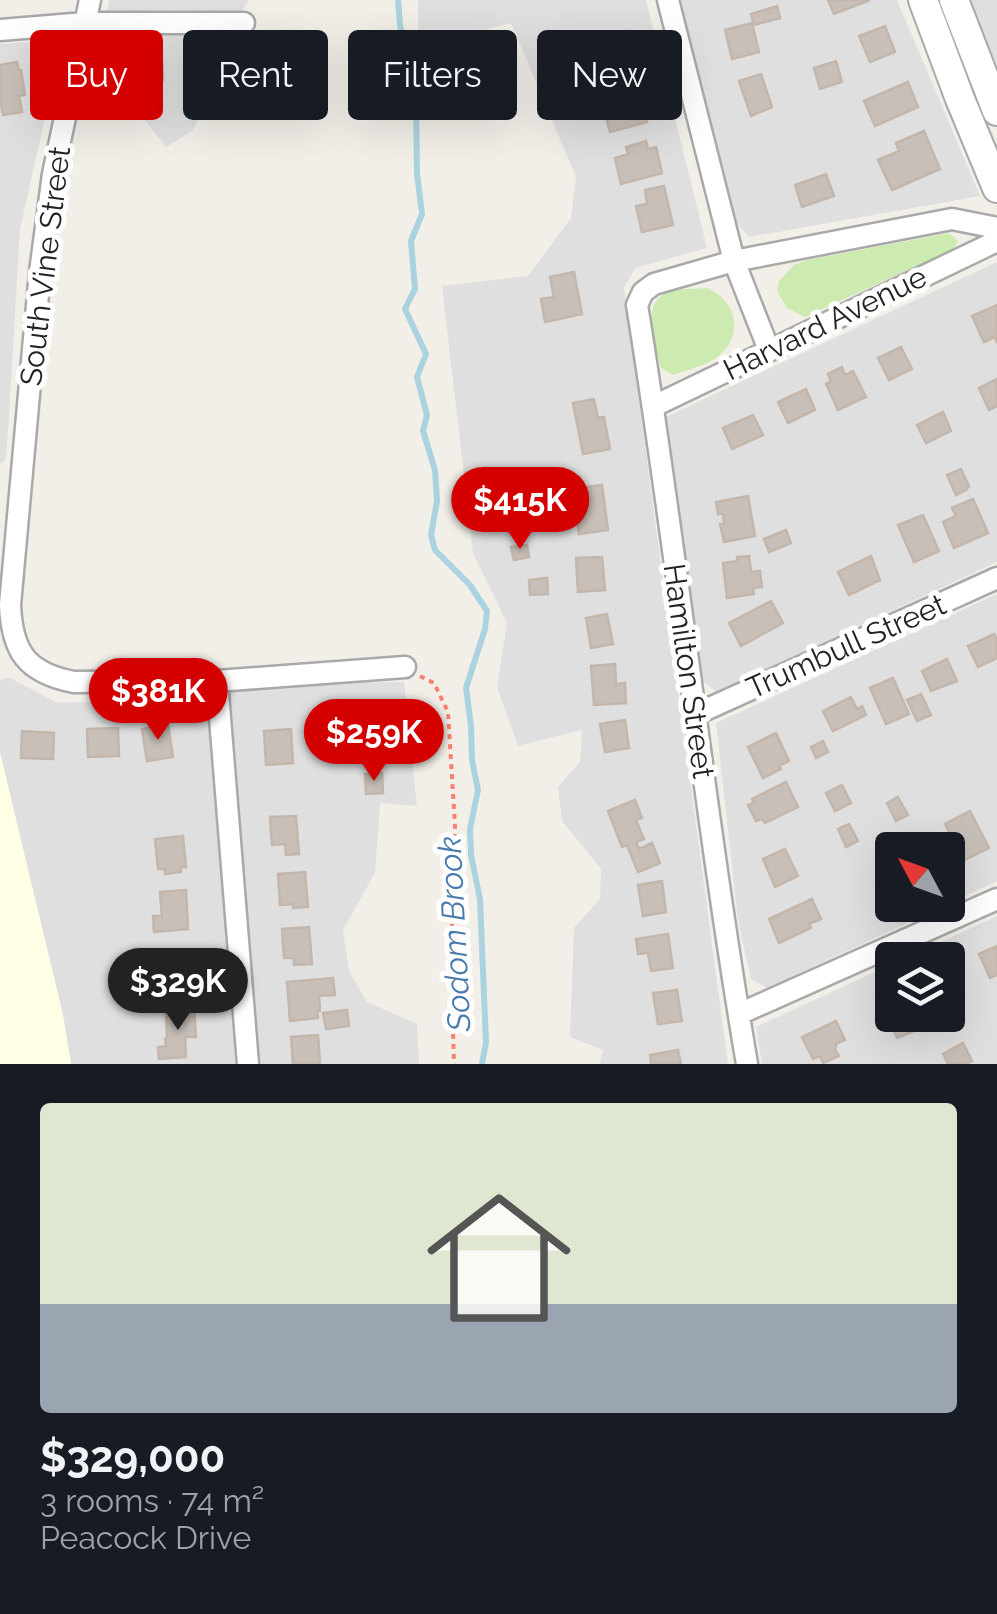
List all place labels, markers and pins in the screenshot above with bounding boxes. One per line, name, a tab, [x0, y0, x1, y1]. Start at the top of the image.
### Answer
pin: $415K	[450, 467, 590, 552]
pin: $381K	[88, 658, 228, 743]
pin: $259K	[304, 699, 444, 784]
pin: $329K	[108, 948, 248, 1033]

